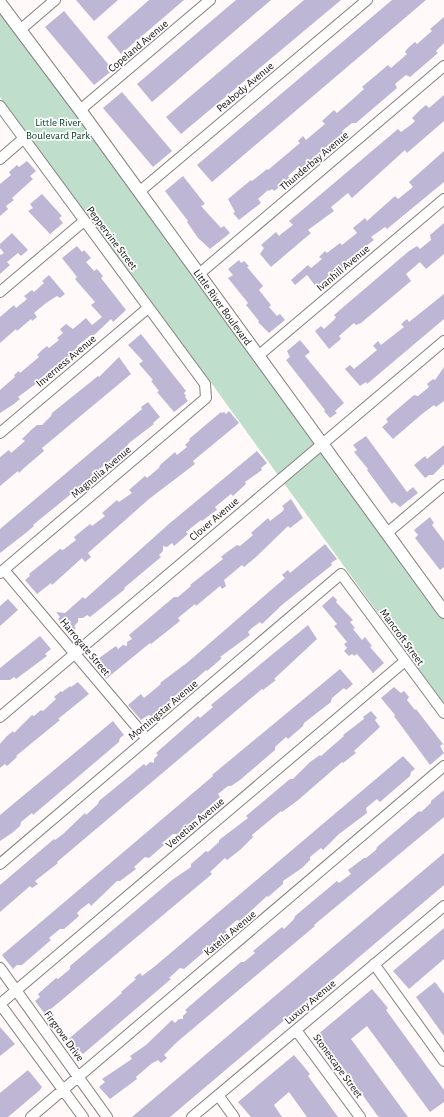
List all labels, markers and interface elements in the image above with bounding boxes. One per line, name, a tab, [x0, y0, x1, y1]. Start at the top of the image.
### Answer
street label: Copeland Avenue	[106, 18, 170, 74]
street label: Peabody Avenue	[214, 60, 276, 114]
park label: Little River Boulevard Park	[26, 117, 90, 141]
street label: Thunderbay Avenue	[278, 129, 350, 193]
street label: Peppervine Street	[85, 204, 140, 272]
street label: Ivanhill Avenue	[314, 243, 372, 293]
street label: Little River Boulevard	[192, 267, 254, 347]
street label: Inverness Avenue	[34, 333, 98, 389]
street label: Magnolia Avenue	[69, 444, 133, 500]
street label: Clover Avenue	[187, 495, 241, 543]
street label: Mancroft Street	[378, 607, 426, 668]
street label: Harrogate Street	[58, 616, 112, 678]
street label: Morningstar Avenue	[126, 678, 200, 742]
street label: Venetian Avenue	[164, 796, 226, 850]
street label: Katella Avenue	[202, 908, 258, 958]
street label: Luxury Avenue	[282, 978, 338, 1026]
street label: Firgrove Drive	[42, 1009, 86, 1063]
street label: Stonescape Street	[311, 1032, 365, 1100]

